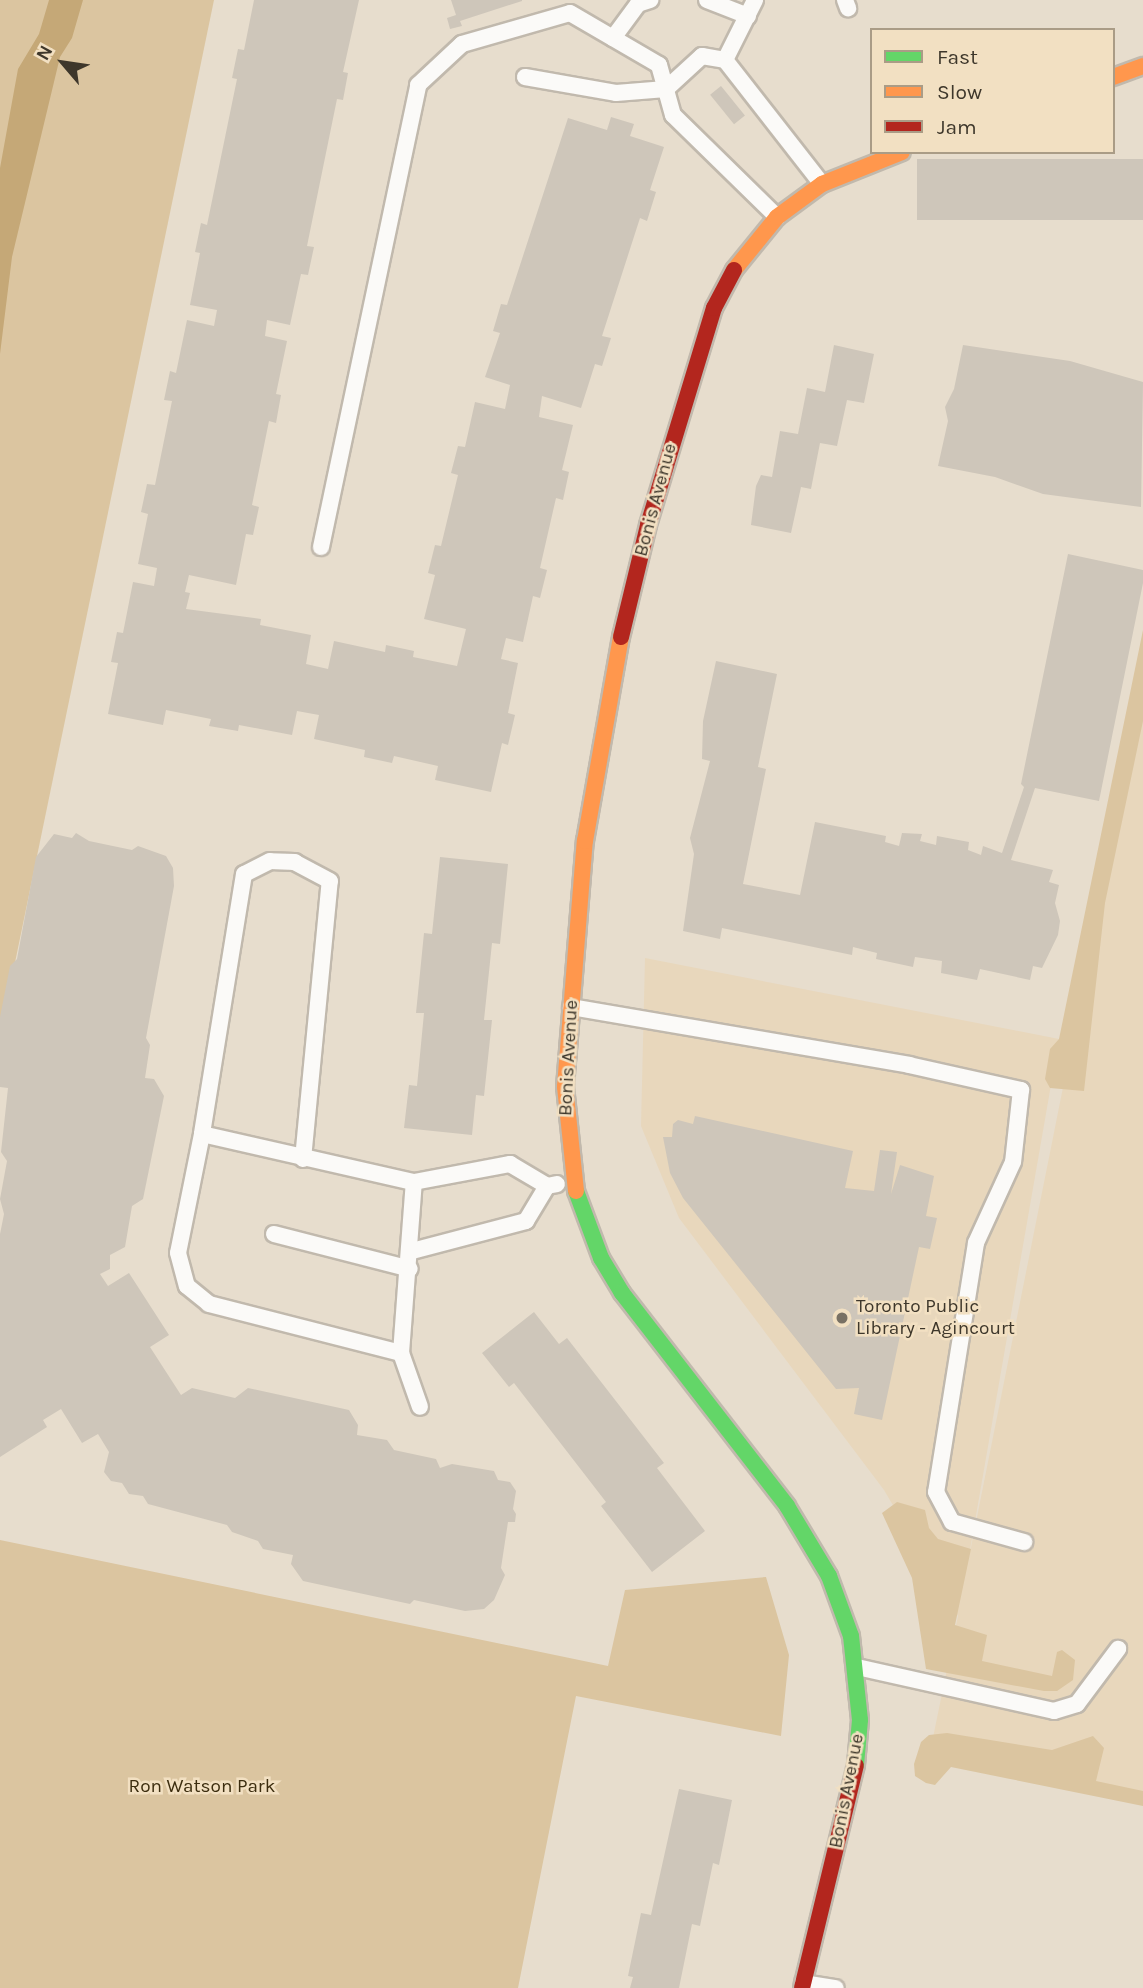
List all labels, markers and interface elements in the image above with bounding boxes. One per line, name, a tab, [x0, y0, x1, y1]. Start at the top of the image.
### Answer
north arrow	[28, 28, 98, 98]
legend	[870, 28, 1115, 154]
text: N	[32, 42, 58, 64]
text: Fast	[937, 45, 978, 69]
text: Slow	[937, 80, 982, 104]
text: Jam	[937, 115, 977, 139]
street label: Bonis Avenue	[630, 441, 682, 559]
street label: Bonis Avenue	[555, 999, 583, 1117]
place label: Toronto Public Library - Agincourt	[856, 1296, 1015, 1340]
marker: Toronto Public Library - Agincourt	[834, 1310, 850, 1326]
street label: Bonis Avenue	[825, 1732, 869, 1850]
park label: Ron Watson Park	[129, 1776, 275, 1798]

